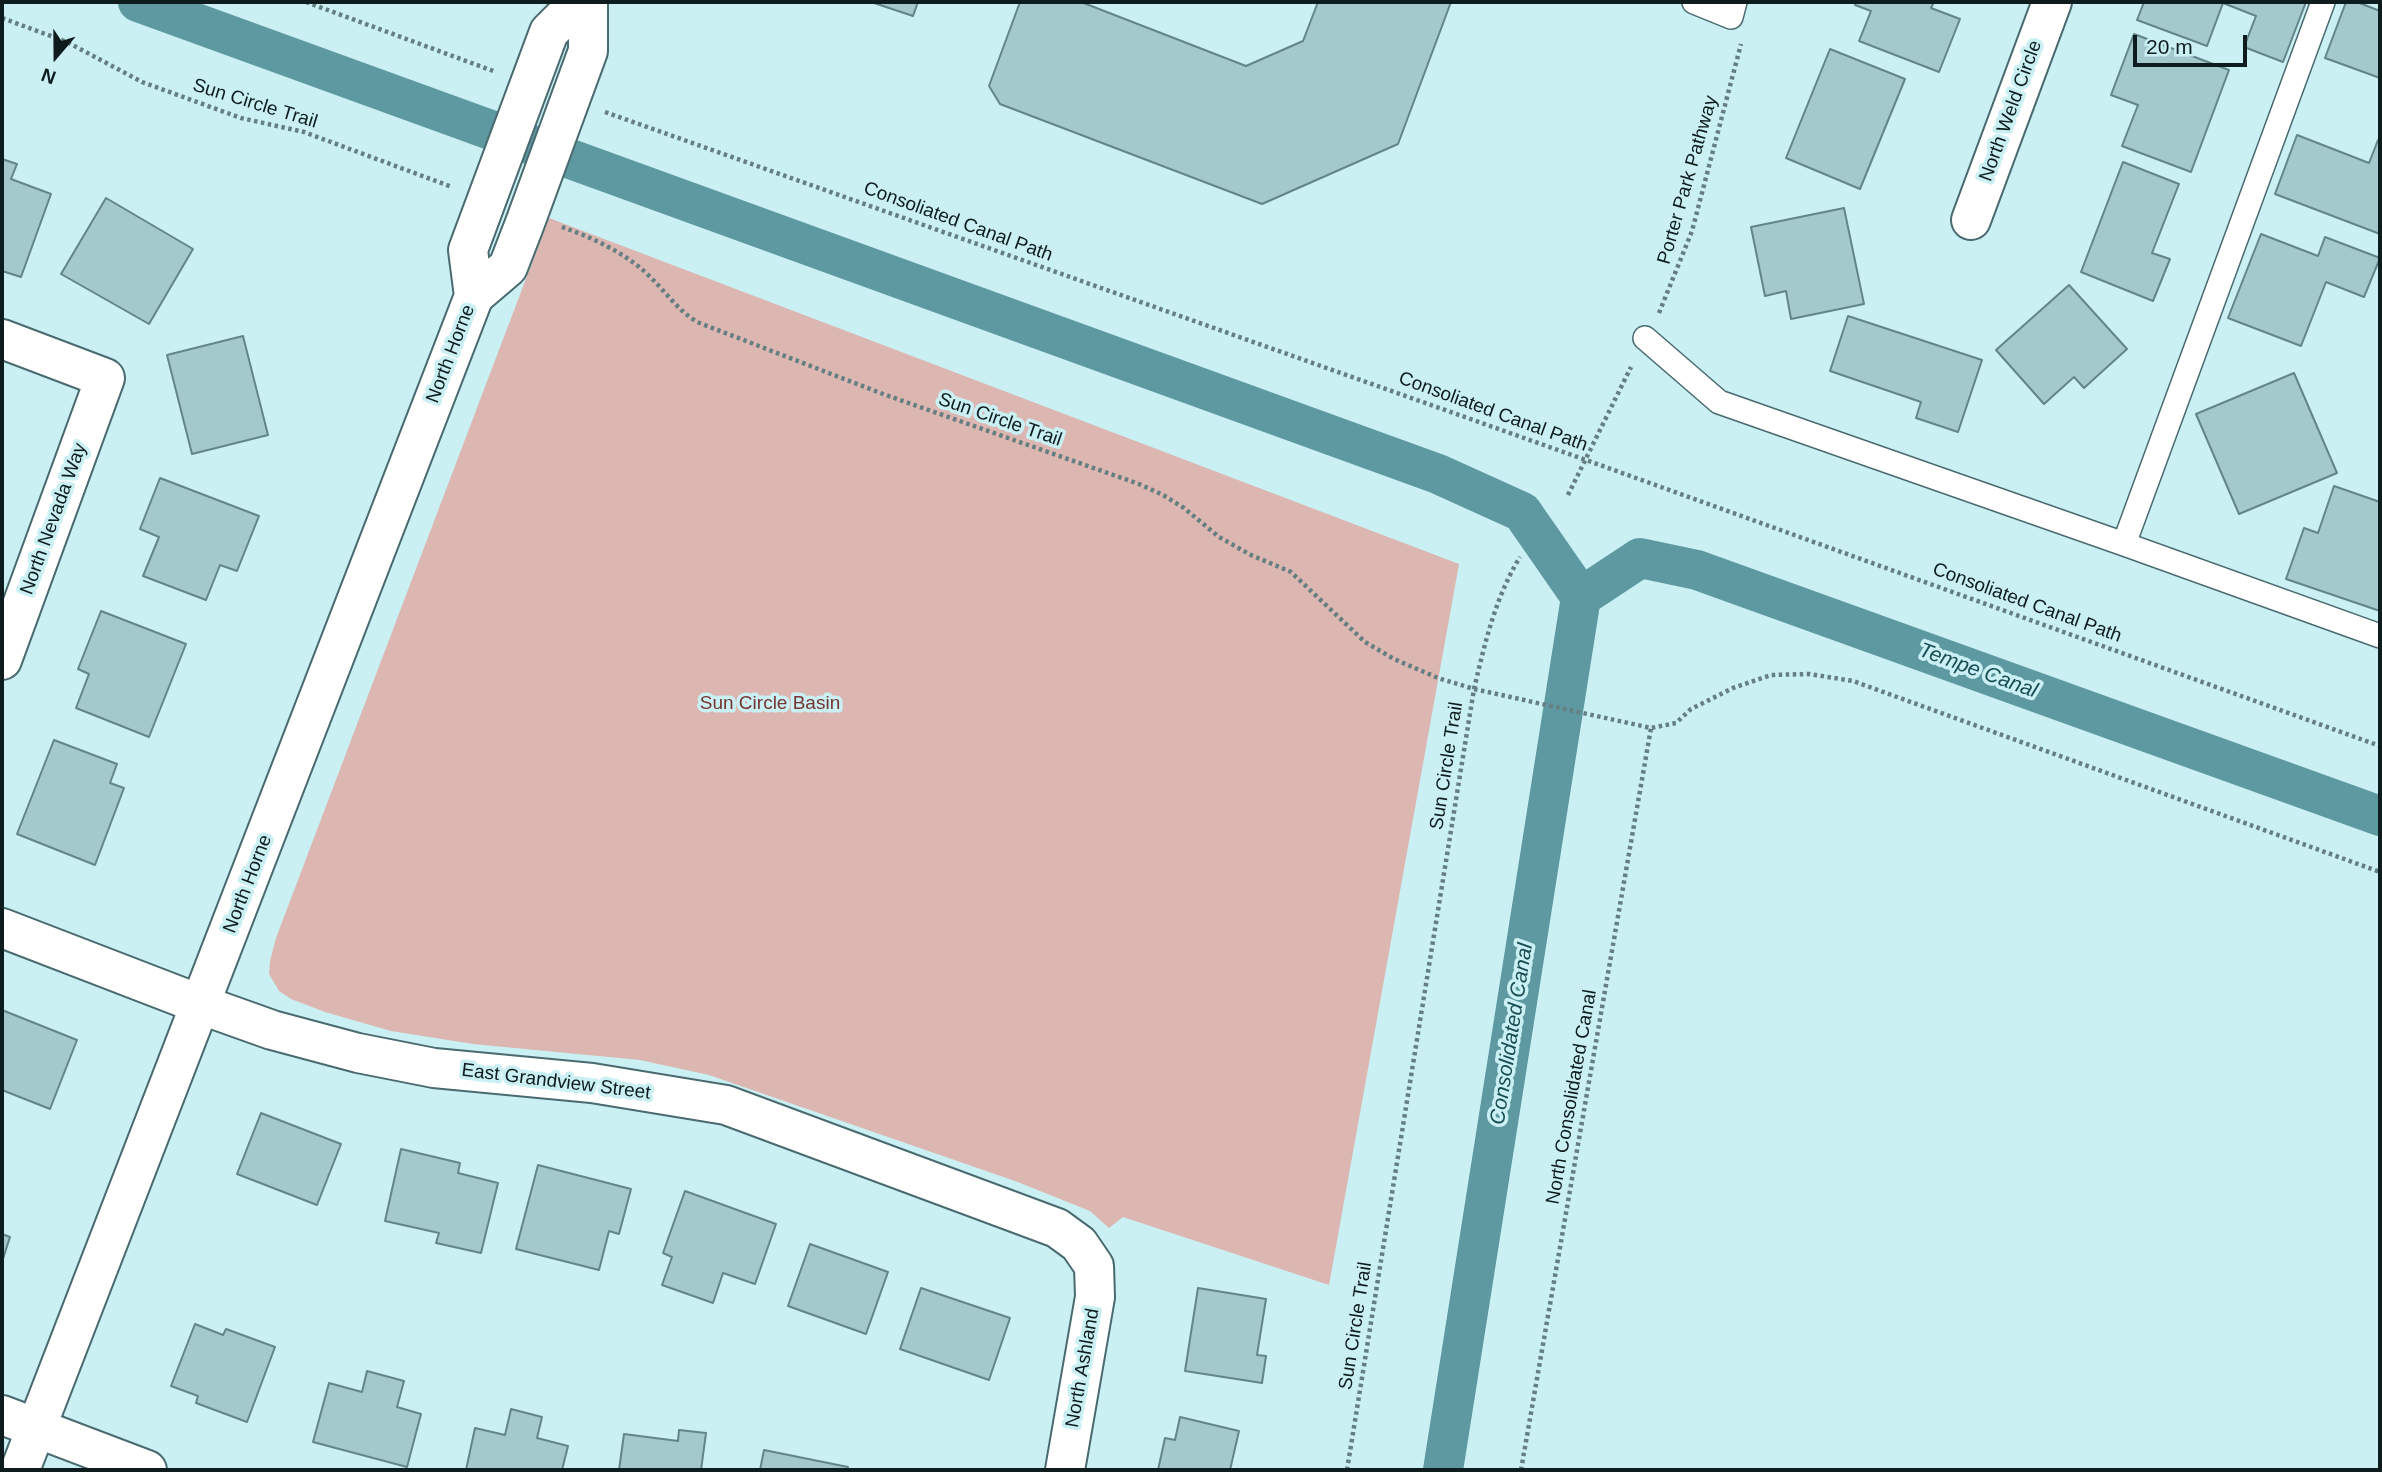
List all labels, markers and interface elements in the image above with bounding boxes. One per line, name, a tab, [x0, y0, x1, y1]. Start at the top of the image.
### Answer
north arrow	[21, 21, 91, 91]
scale bar	[2137, 21, 2251, 65]
text: 20 m	[2146, 35, 2193, 58]
street label: North Weld Circle	[1975, 37, 2047, 185]
text: N	[39, 64, 59, 88]
street label: Sun Circle Trail	[190, 74, 320, 134]
street label: Porter Park Pathway	[1653, 93, 1723, 267]
street label: Consoliated Canal Path	[860, 177, 1056, 267]
street label: North Horne	[422, 302, 480, 406]
street label: Consoliated Canal Path	[1395, 367, 1591, 457]
street label: Sun Circle Trail	[935, 388, 1065, 452]
street label: North Nevada Way	[16, 440, 92, 598]
street label: Consoliated Canal Path	[1929, 558, 2125, 648]
water label: Tempe Canal	[1915, 638, 2041, 704]
park label: Sun Circle Basin	[700, 693, 840, 715]
street label: Sun Circle Trail	[1426, 700, 1468, 832]
street label: North Horne	[219, 832, 277, 936]
water label: Consolidated Canal	[1485, 942, 1539, 1126]
street label: North Consolidated Canal	[1542, 988, 1602, 1206]
street label: East Grandview Street	[460, 1059, 652, 1105]
street label: Sun Circle Trail	[1335, 1260, 1377, 1392]
street label: North Ashland	[1061, 1307, 1105, 1429]

